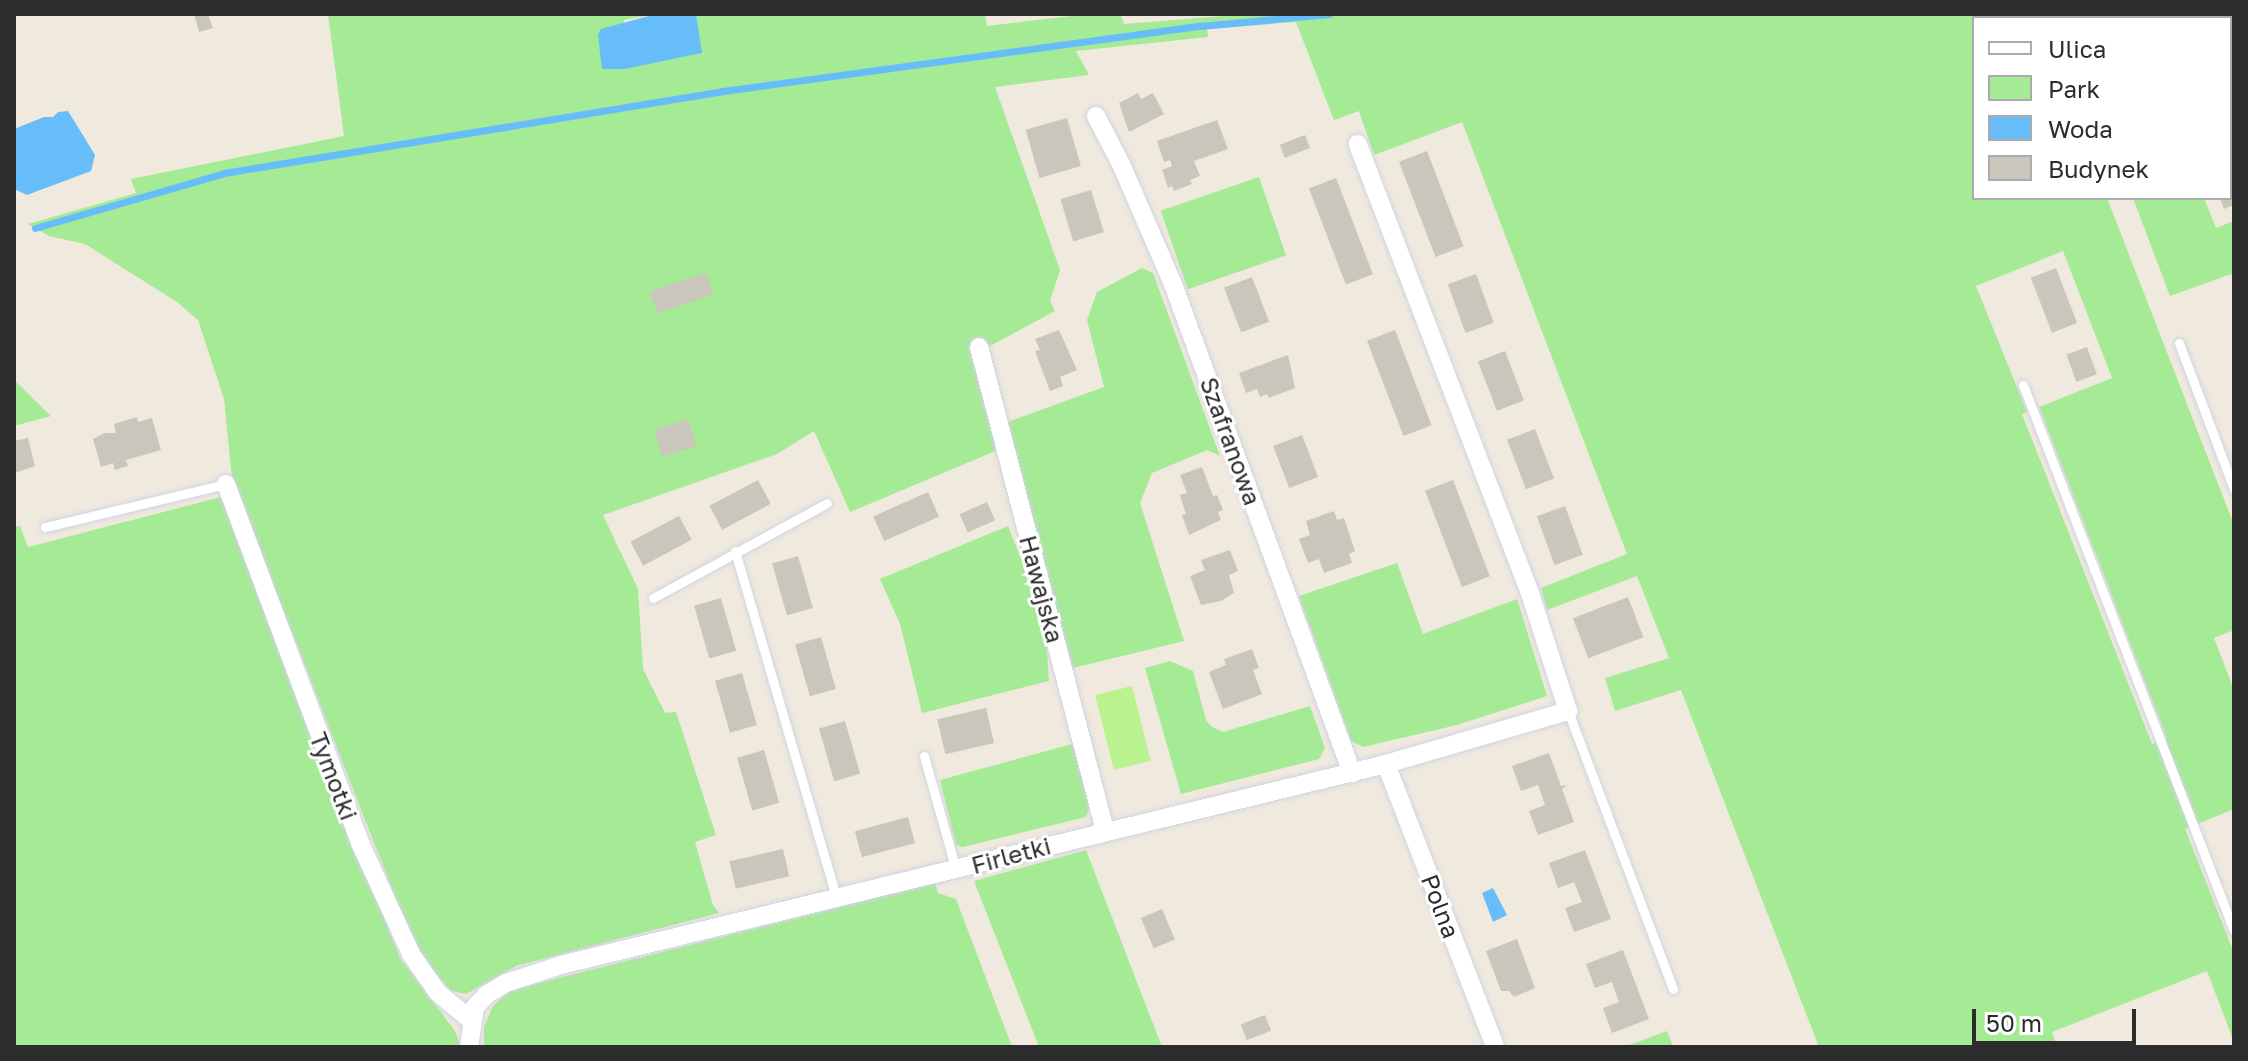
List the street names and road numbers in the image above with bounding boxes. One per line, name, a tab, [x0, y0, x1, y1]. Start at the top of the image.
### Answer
street label: Szafranowa	[1195, 373, 1267, 509]
street label: Hawajska	[1014, 532, 1070, 646]
street label: Tymotki	[304, 728, 364, 824]
street label: Firletki	[968, 831, 1054, 879]
street label: Polna	[1416, 870, 1466, 942]

